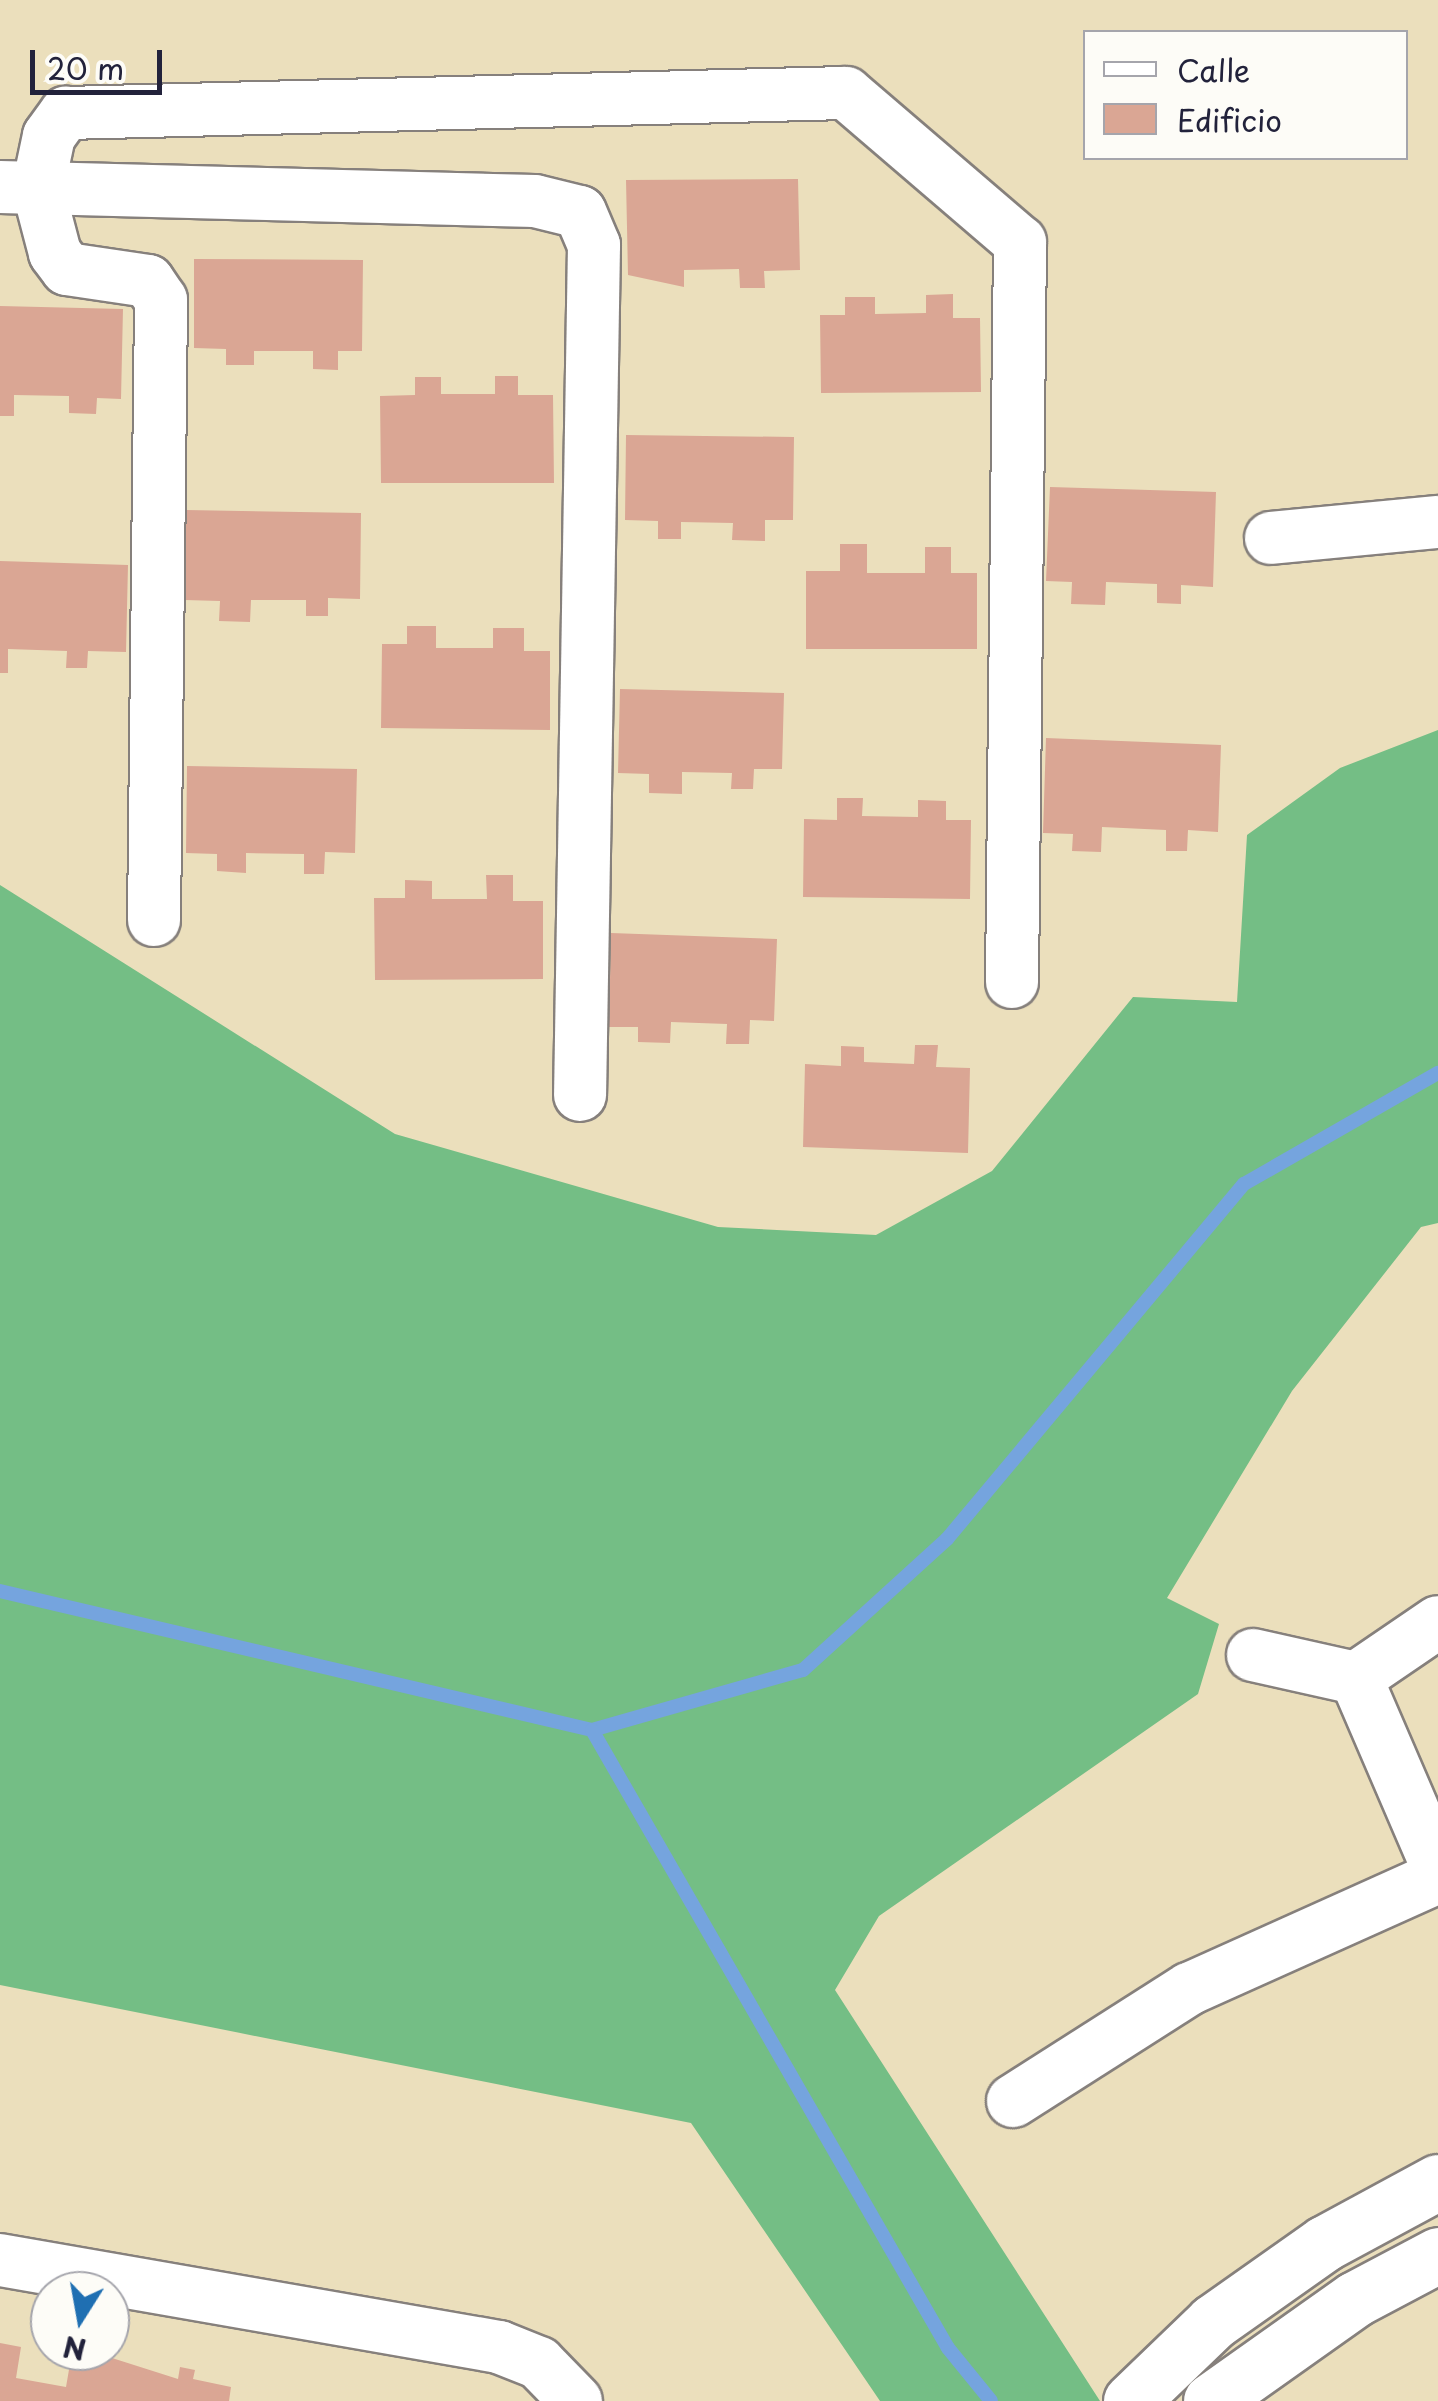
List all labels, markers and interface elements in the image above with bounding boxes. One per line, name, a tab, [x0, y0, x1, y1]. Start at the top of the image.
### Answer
scale bar	[35, 30, 168, 92]
legend	[1083, 30, 1408, 160]
text: 20 m	[47, 45, 124, 90]
text: Calle	[1177, 47, 1250, 92]
text: Edificio	[1177, 97, 1282, 142]
north arrow	[30, 2271, 130, 2371]
text: N	[60, 2326, 90, 2372]

